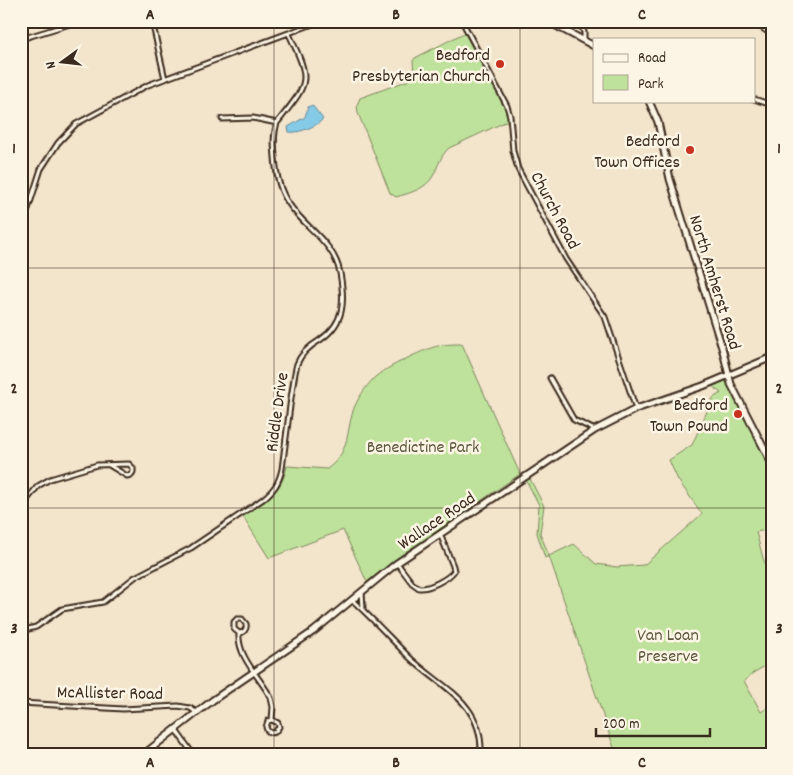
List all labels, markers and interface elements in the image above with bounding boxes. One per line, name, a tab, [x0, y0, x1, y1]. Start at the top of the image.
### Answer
text: A	[146, 4, 155, 27]
text: B	[392, 4, 400, 27]
text: C	[638, 4, 646, 27]
north arrow	[38, 38, 88, 88]
legend	[593, 38, 756, 102]
place label: Bedford Presbyterian Church	[352, 44, 490, 90]
text: Road	[638, 48, 666, 70]
marker: Bedford Presbyterian Church	[494, 58, 506, 70]
text: N	[41, 59, 62, 71]
text: Park	[638, 74, 664, 96]
place label: Bedford Town Offices	[594, 130, 680, 176]
text: 1	[12, 138, 16, 161]
text: 1	[777, 138, 781, 161]
marker: Bedford Town Offices	[684, 144, 696, 156]
street label: Church Road	[523, 168, 585, 254]
street label: North Amherst Road	[681, 212, 746, 353]
street label: Riddle Drive	[261, 371, 296, 454]
text: 2	[11, 378, 18, 401]
text: 2	[776, 378, 783, 401]
place label: Bedford Town Pound	[650, 394, 728, 440]
marker: Bedford Town Pound	[732, 408, 744, 420]
park label: Benedictine Park	[367, 436, 479, 461]
street label: Wallace Road	[394, 487, 481, 557]
text: 3	[10, 618, 18, 641]
text: 3	[775, 618, 783, 641]
park label: Van Loan Preserve	[637, 624, 699, 670]
street label: McAllister Road	[57, 681, 163, 708]
scale bar	[596, 705, 709, 737]
text: 200 m	[603, 714, 640, 736]
text: A	[146, 752, 155, 775]
text: B	[392, 752, 400, 775]
text: C	[638, 752, 646, 775]

